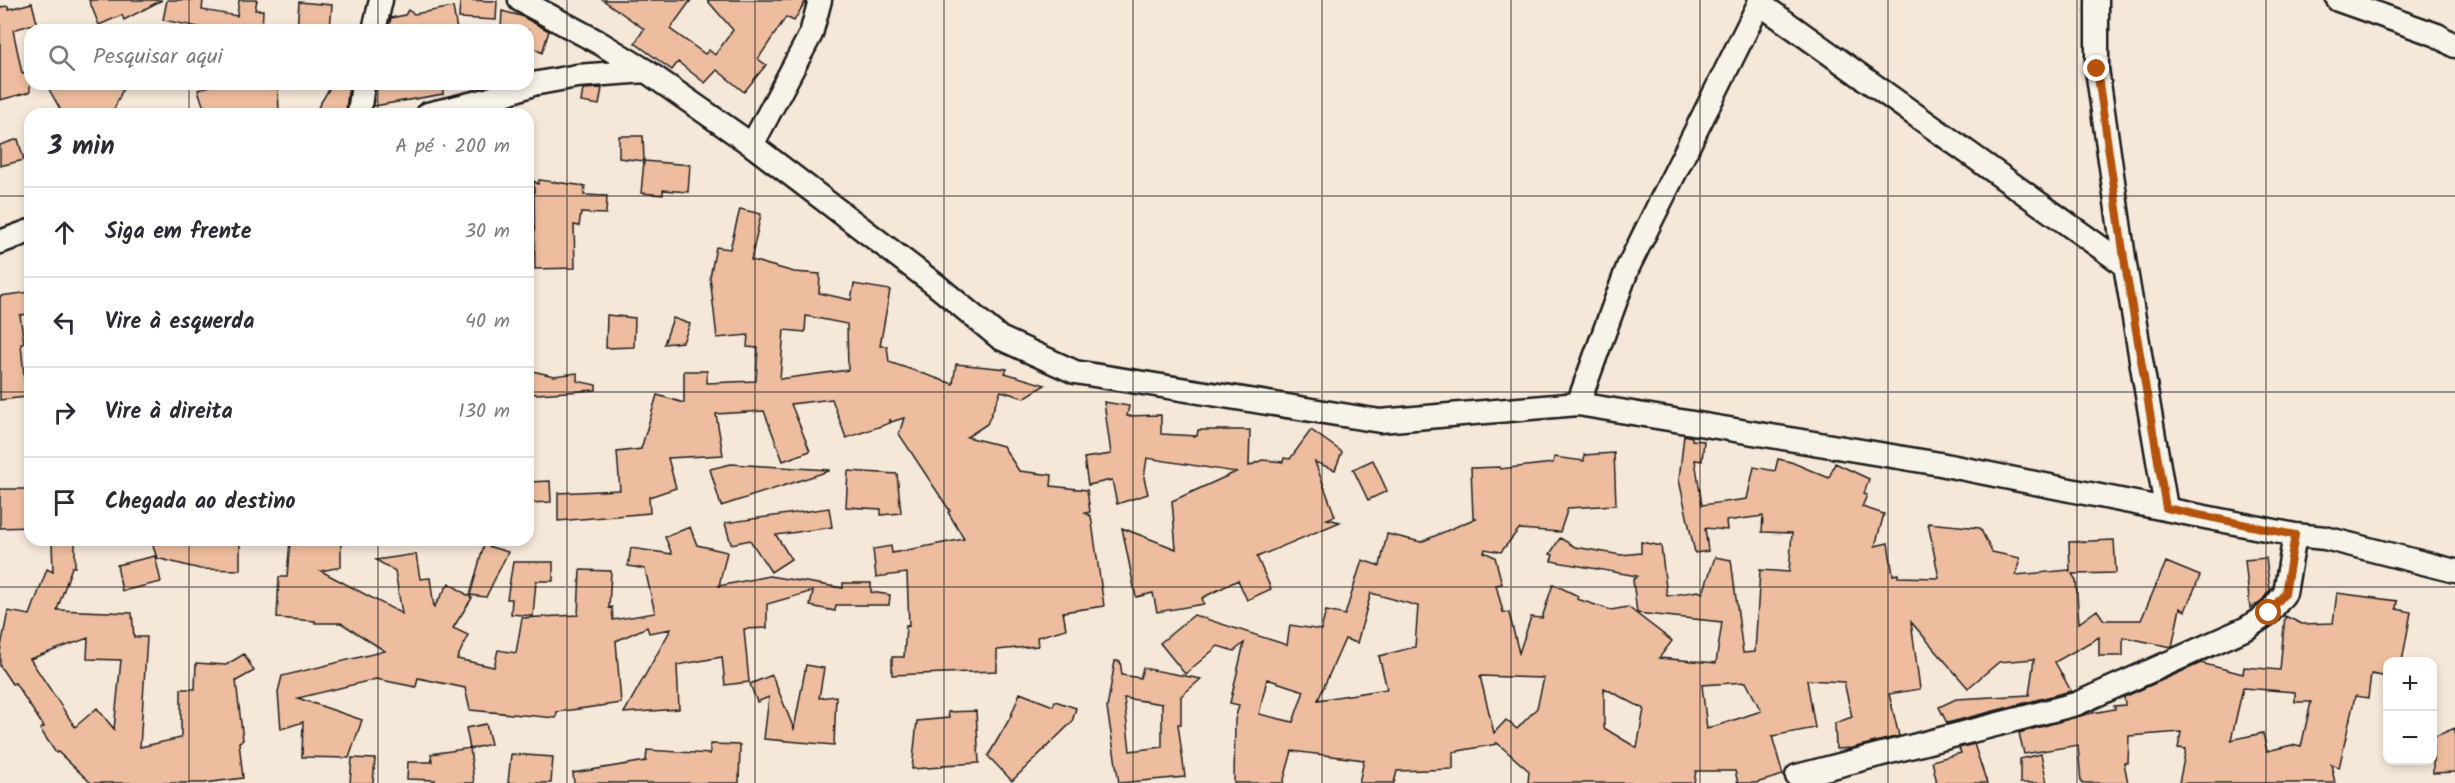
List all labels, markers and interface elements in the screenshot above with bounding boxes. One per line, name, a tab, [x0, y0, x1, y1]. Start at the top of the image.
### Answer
search box	[24, 24, 534, 90]
text: Pesquisar aqui	[93, 40, 223, 75]
icon: search	[45, 41, 78, 74]
route end	[2083, 55, 2109, 81]
text: 3 min	[48, 126, 115, 168]
text: A pé · 200 m	[395, 131, 510, 163]
text: Siga em frente	[105, 215, 251, 250]
icon: ahead	[48, 216, 81, 249]
text: 30 m	[465, 216, 510, 248]
text: Vire à esquerda	[105, 305, 254, 340]
icon: left	[48, 306, 81, 339]
text: 40 m	[465, 306, 510, 338]
text: Vire à direita	[105, 395, 233, 430]
icon: right	[48, 396, 81, 429]
text: 130 m	[458, 396, 510, 428]
text: Chegada ao destino	[105, 485, 296, 520]
icon: arrive	[48, 486, 81, 519]
route start	[2255, 599, 2281, 625]
map controls	[2383, 657, 2437, 765]
button: +	[2383, 657, 2437, 711]
button: −	[2383, 711, 2437, 765]

